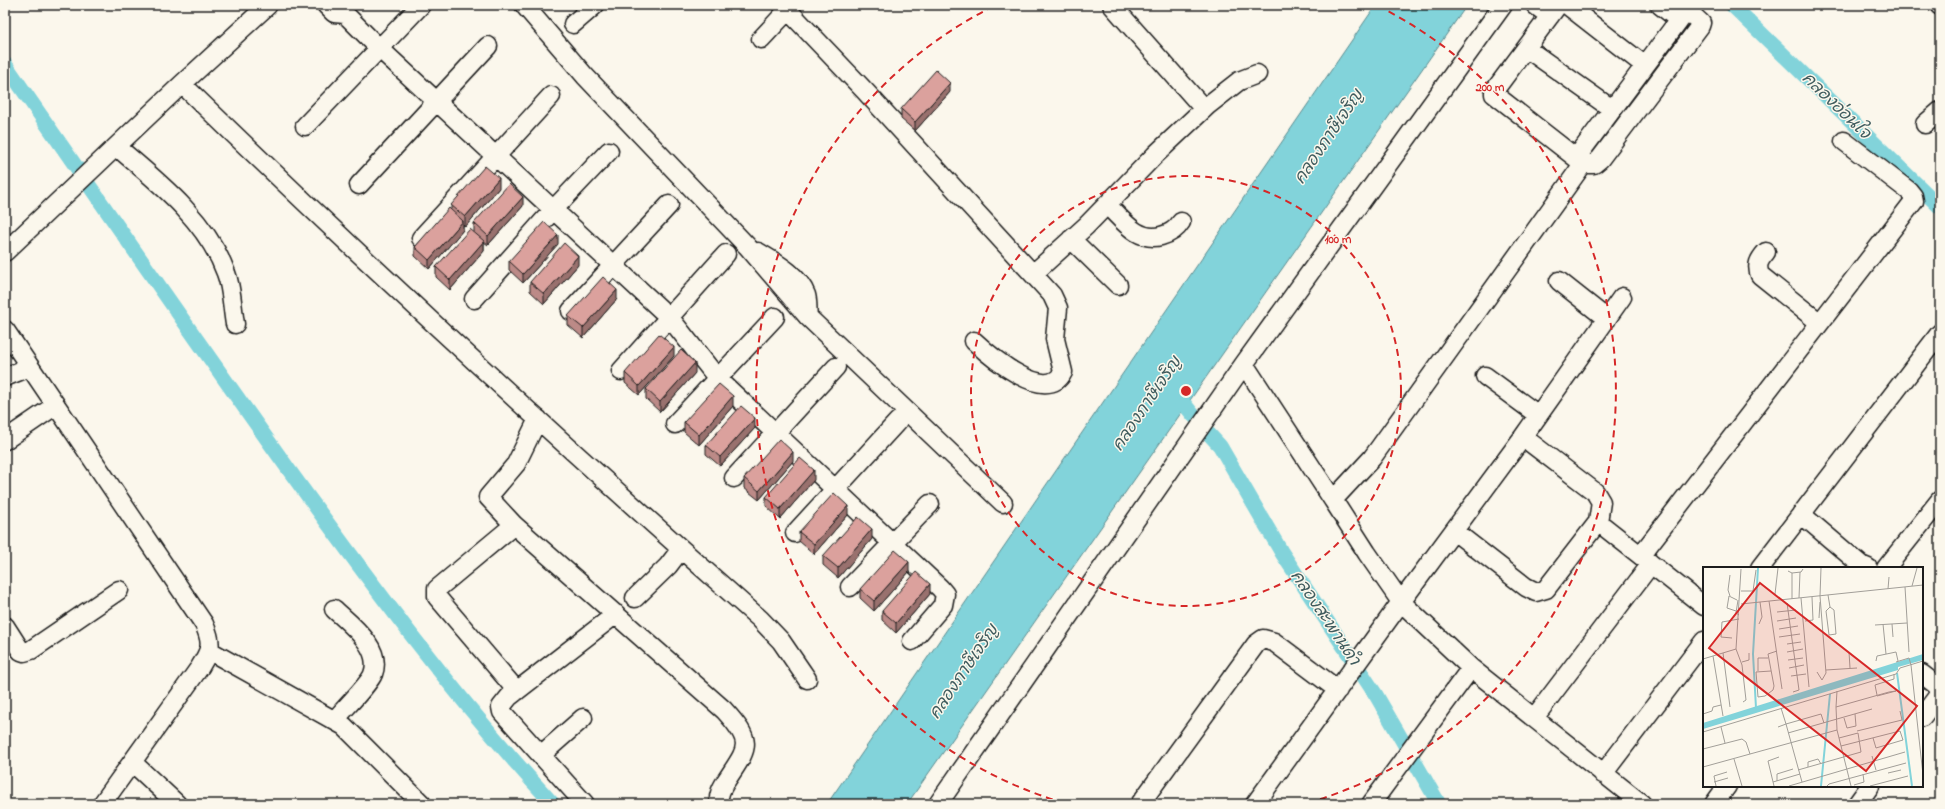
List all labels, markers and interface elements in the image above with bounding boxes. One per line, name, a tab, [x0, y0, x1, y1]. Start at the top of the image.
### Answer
water label: คลองอ่อนใจ	[1796, 67, 1877, 146]
text: 200 m	[1475, 79, 1505, 97]
water label: คลองภาษีเจริญ	[1288, 83, 1371, 189]
text: 100 m	[1325, 231, 1352, 249]
water label: คลองภาษีเจริญ	[1106, 350, 1189, 456]
centre of rings	[1179, 384, 1193, 398]
water label: คลองสะพานดำ	[1284, 566, 1367, 672]
inset map	[1703, 567, 1923, 787]
water label: คลองภาษีเจริญ	[923, 618, 1006, 724]

